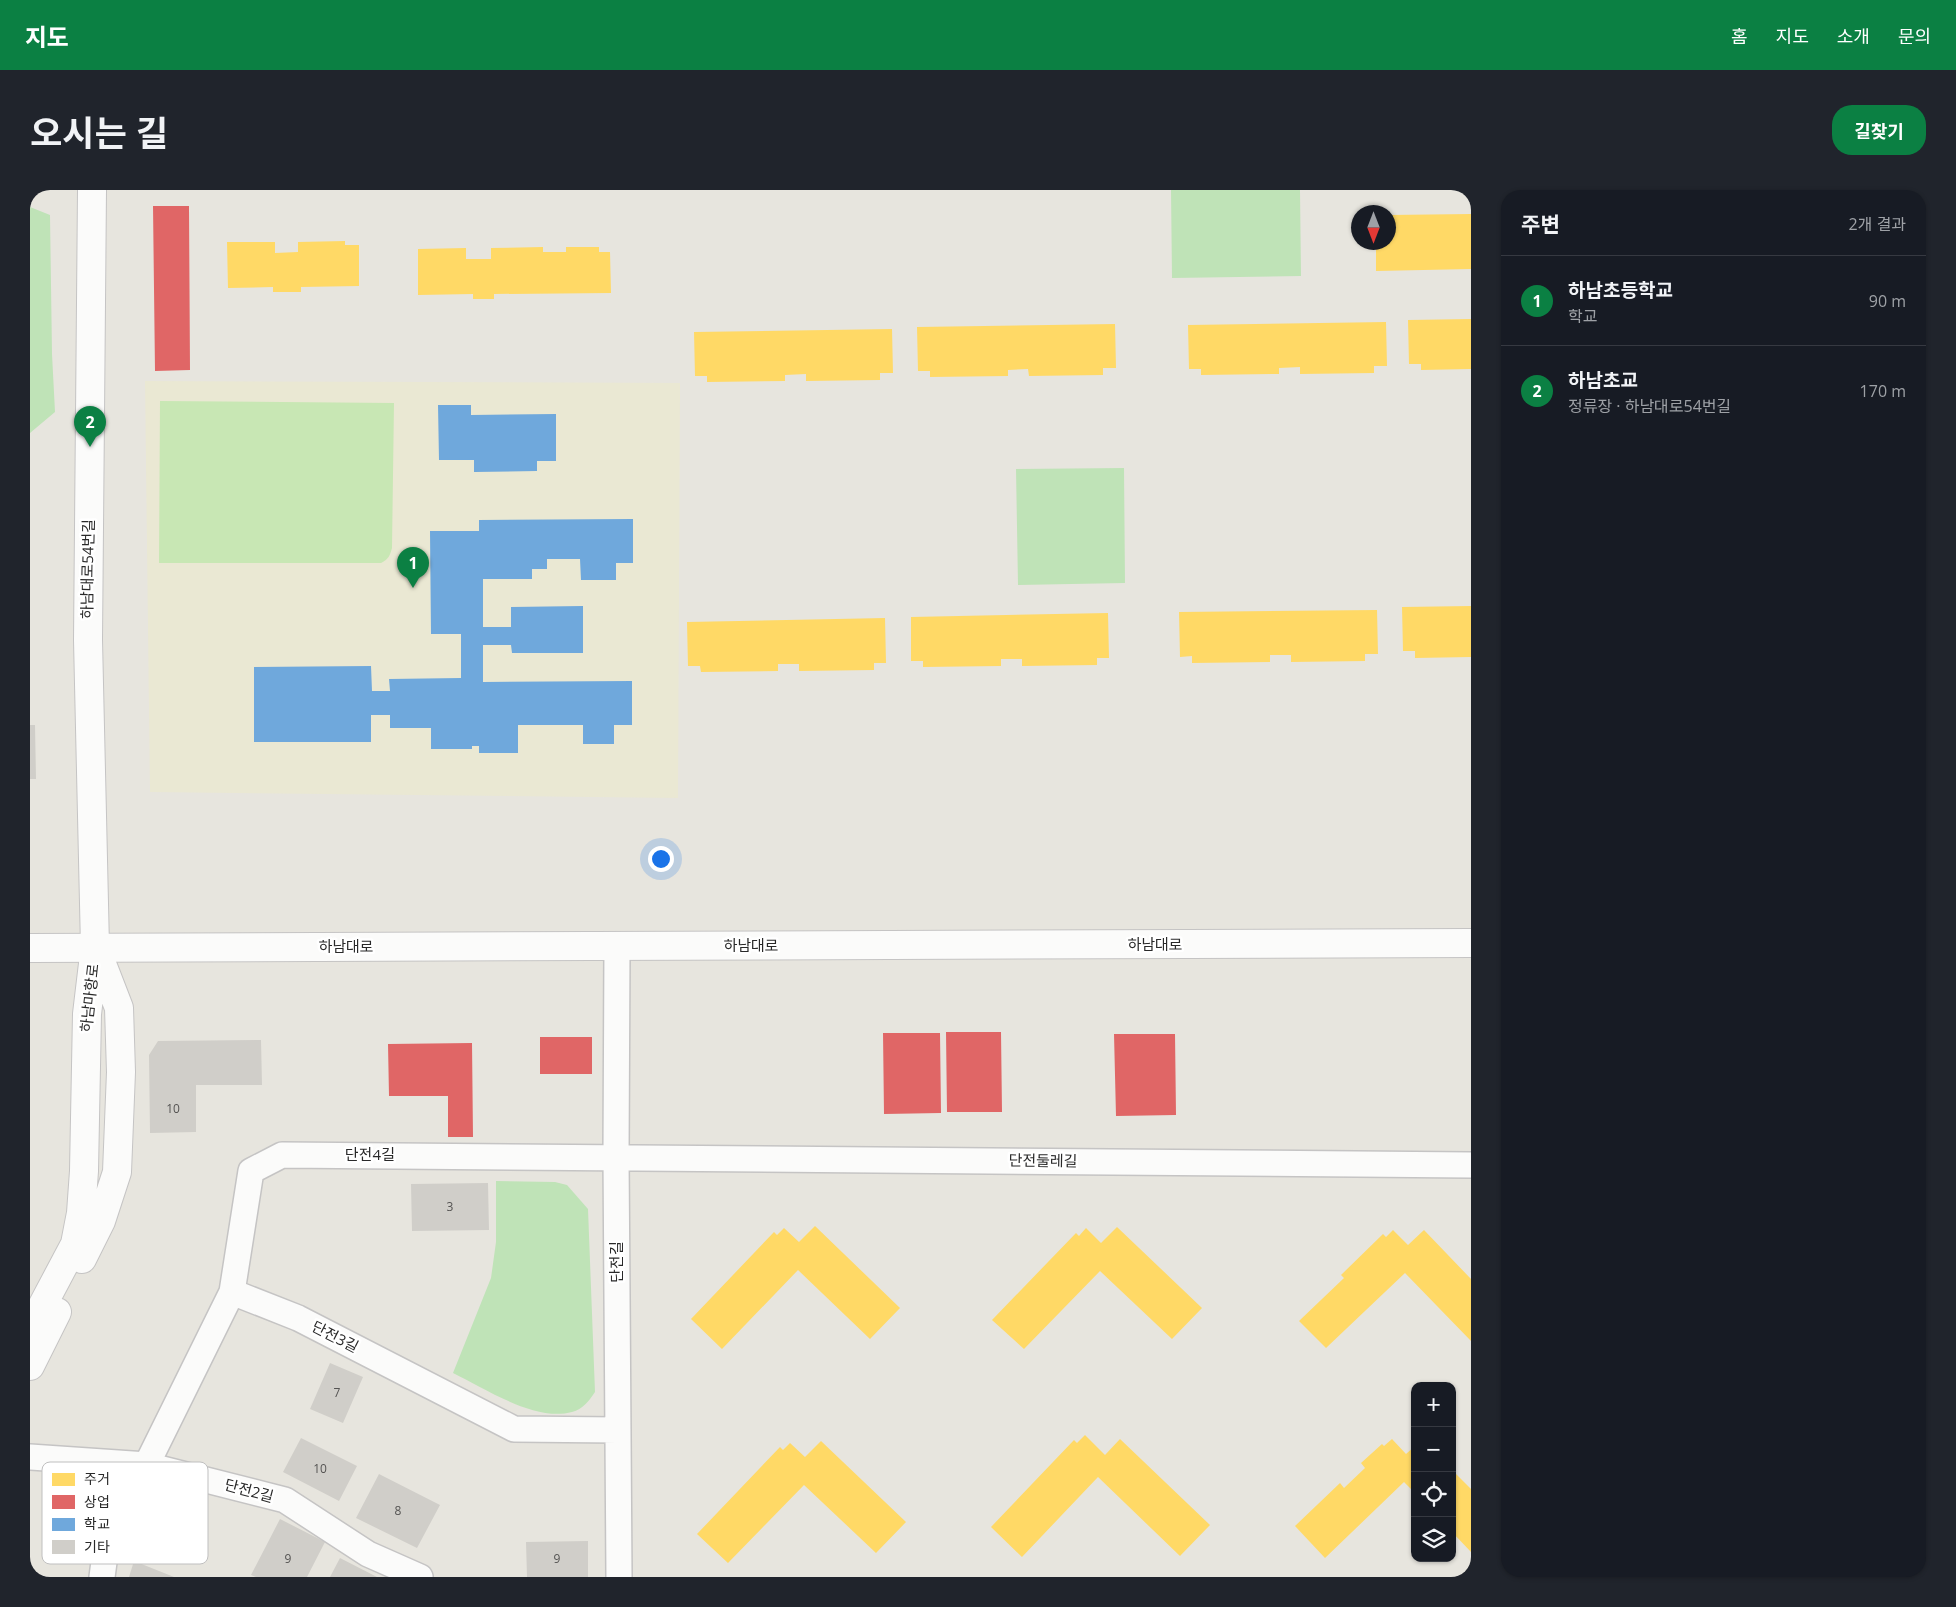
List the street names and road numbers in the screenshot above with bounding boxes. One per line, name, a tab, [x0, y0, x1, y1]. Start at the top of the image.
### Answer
street label: 하남대로54번길	[76, 519, 98, 619]
street label: 하남대로	[1127, 934, 1183, 954]
street label: 하남대로	[723, 935, 779, 955]
street label: 하남대로	[318, 936, 374, 956]
street label: 하남마항로	[75, 963, 103, 1033]
street label: 단전4길	[345, 1144, 395, 1164]
street label: 단전둘레길	[1008, 1149, 1078, 1171]
street label: 단전길	[606, 1241, 626, 1283]
street label: 단전3길	[309, 1316, 362, 1356]
street label: 단전2길	[223, 1474, 276, 1506]

